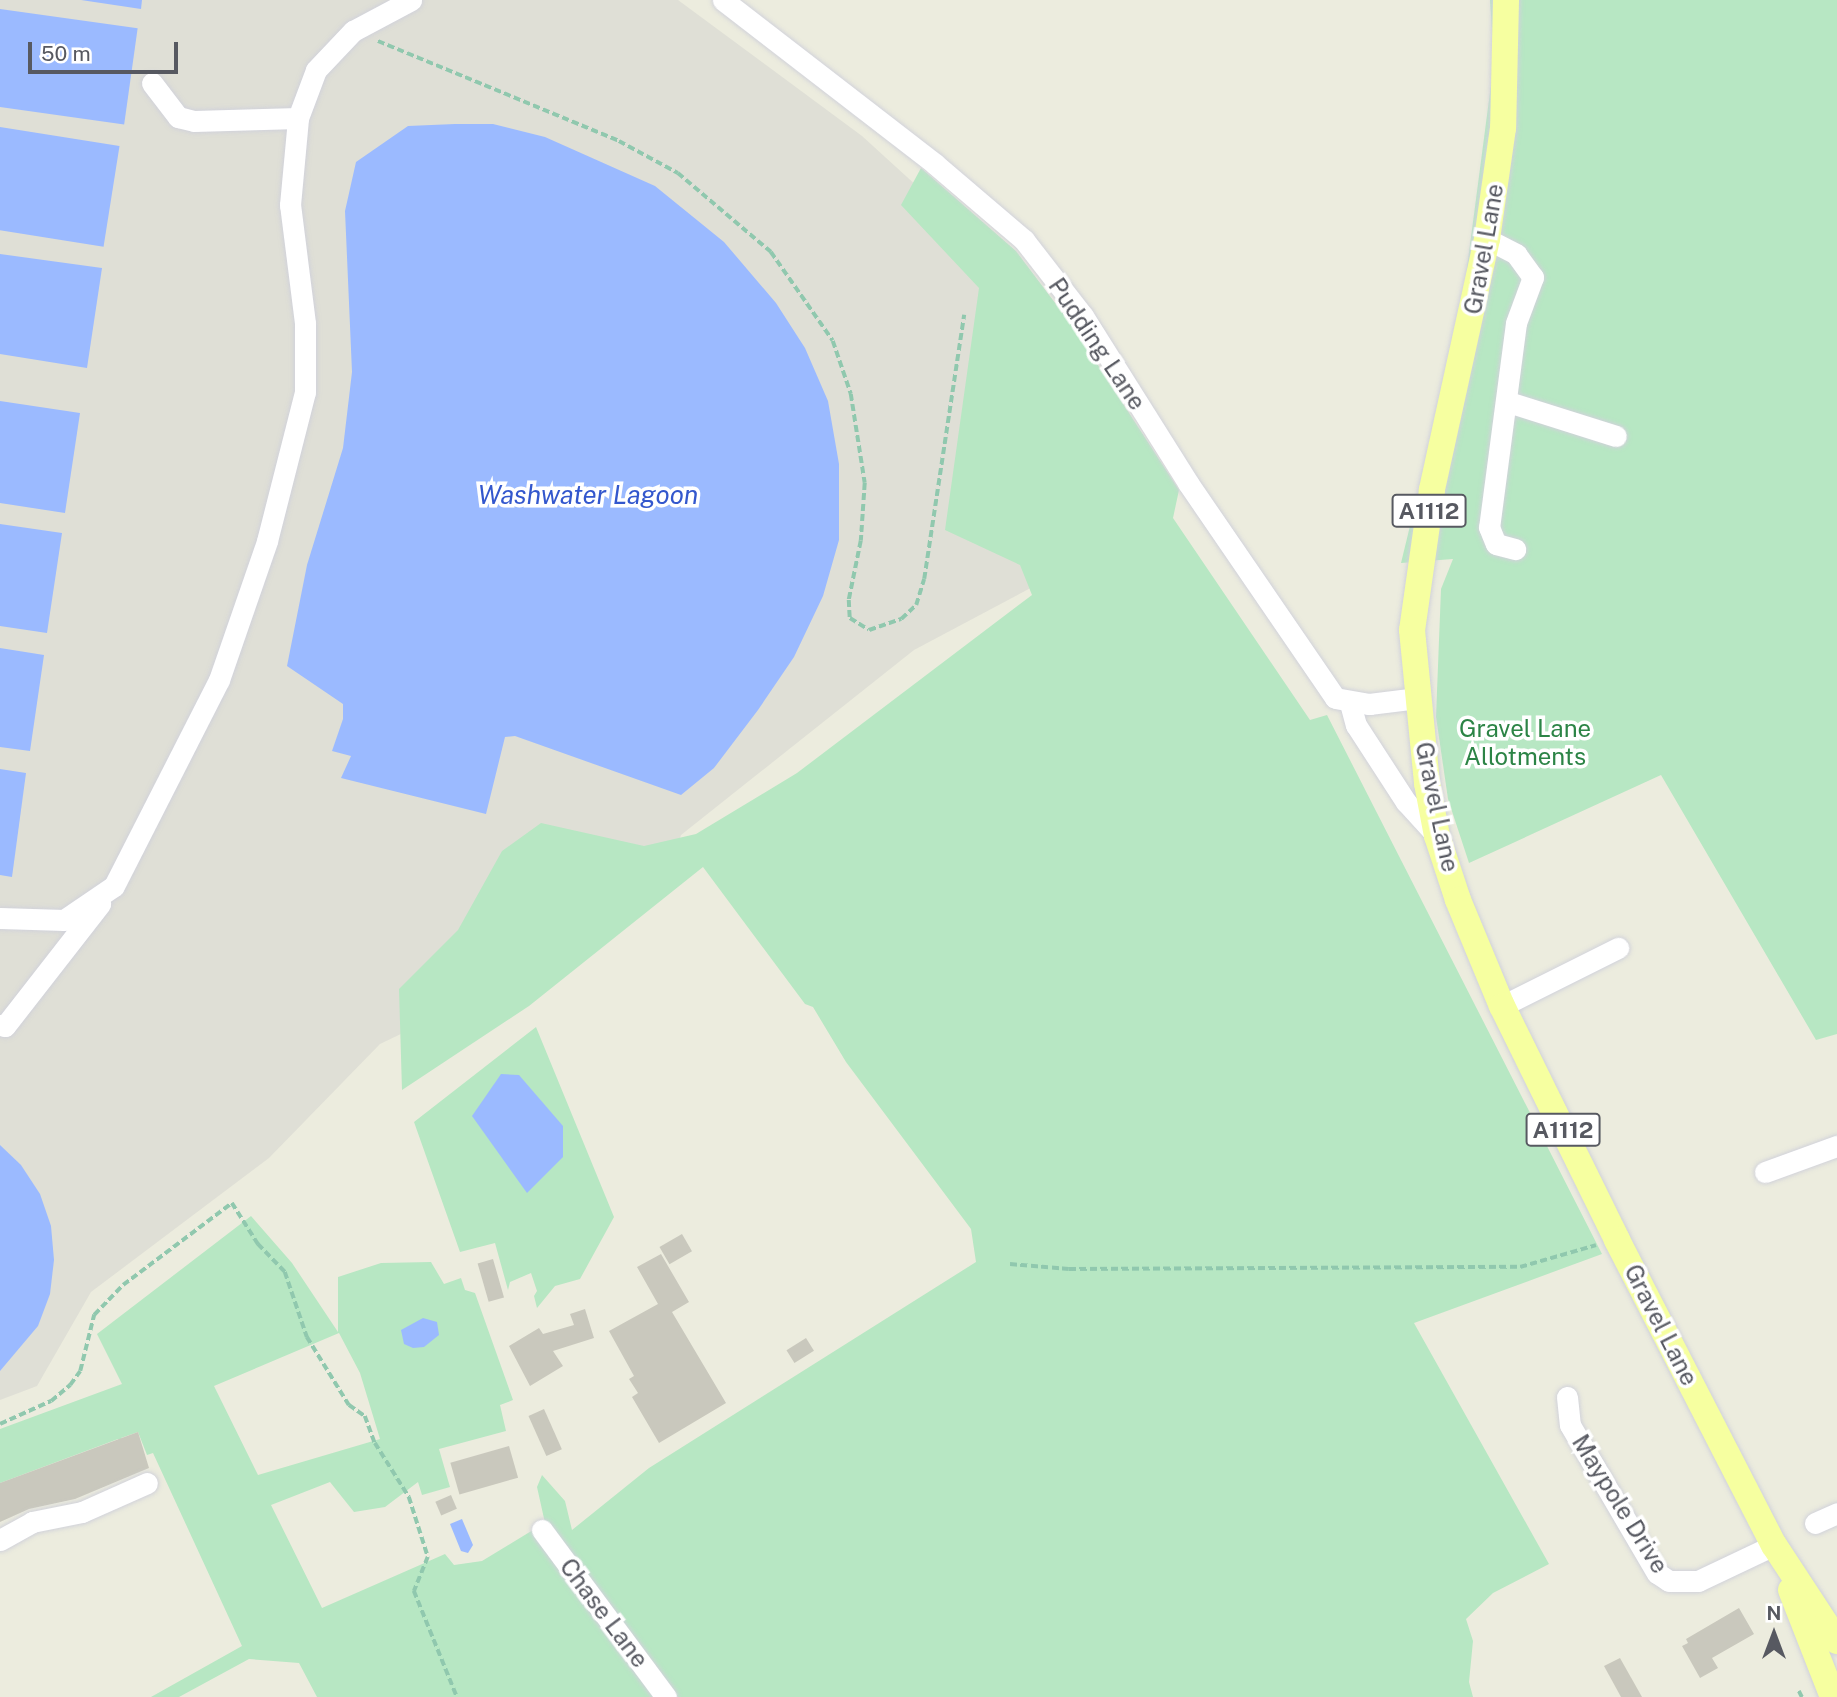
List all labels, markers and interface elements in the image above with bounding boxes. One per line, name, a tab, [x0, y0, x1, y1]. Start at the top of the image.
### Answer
scale bar	[32, 28, 182, 72]
text: 50 m	[41, 41, 91, 66]
street label: Gravel Lane	[1458, 181, 1510, 317]
street label: Pudding Lane	[1042, 273, 1152, 415]
water label: Washwater Lagoon	[478, 479, 698, 511]
road number: A1112	[1390, 491, 1468, 530]
park label: Gravel Lane Allotments	[1459, 715, 1591, 771]
street label: Gravel Lane	[1409, 739, 1465, 875]
road number: A1112	[1524, 1110, 1602, 1149]
street label: Gravel Lane	[1618, 1260, 1704, 1390]
street label: Maypole Drive	[1566, 1429, 1674, 1579]
street label: Chase Lane	[554, 1553, 654, 1673]
north arrow	[1739, 1599, 1809, 1669]
text: N	[1767, 1602, 1781, 1624]

